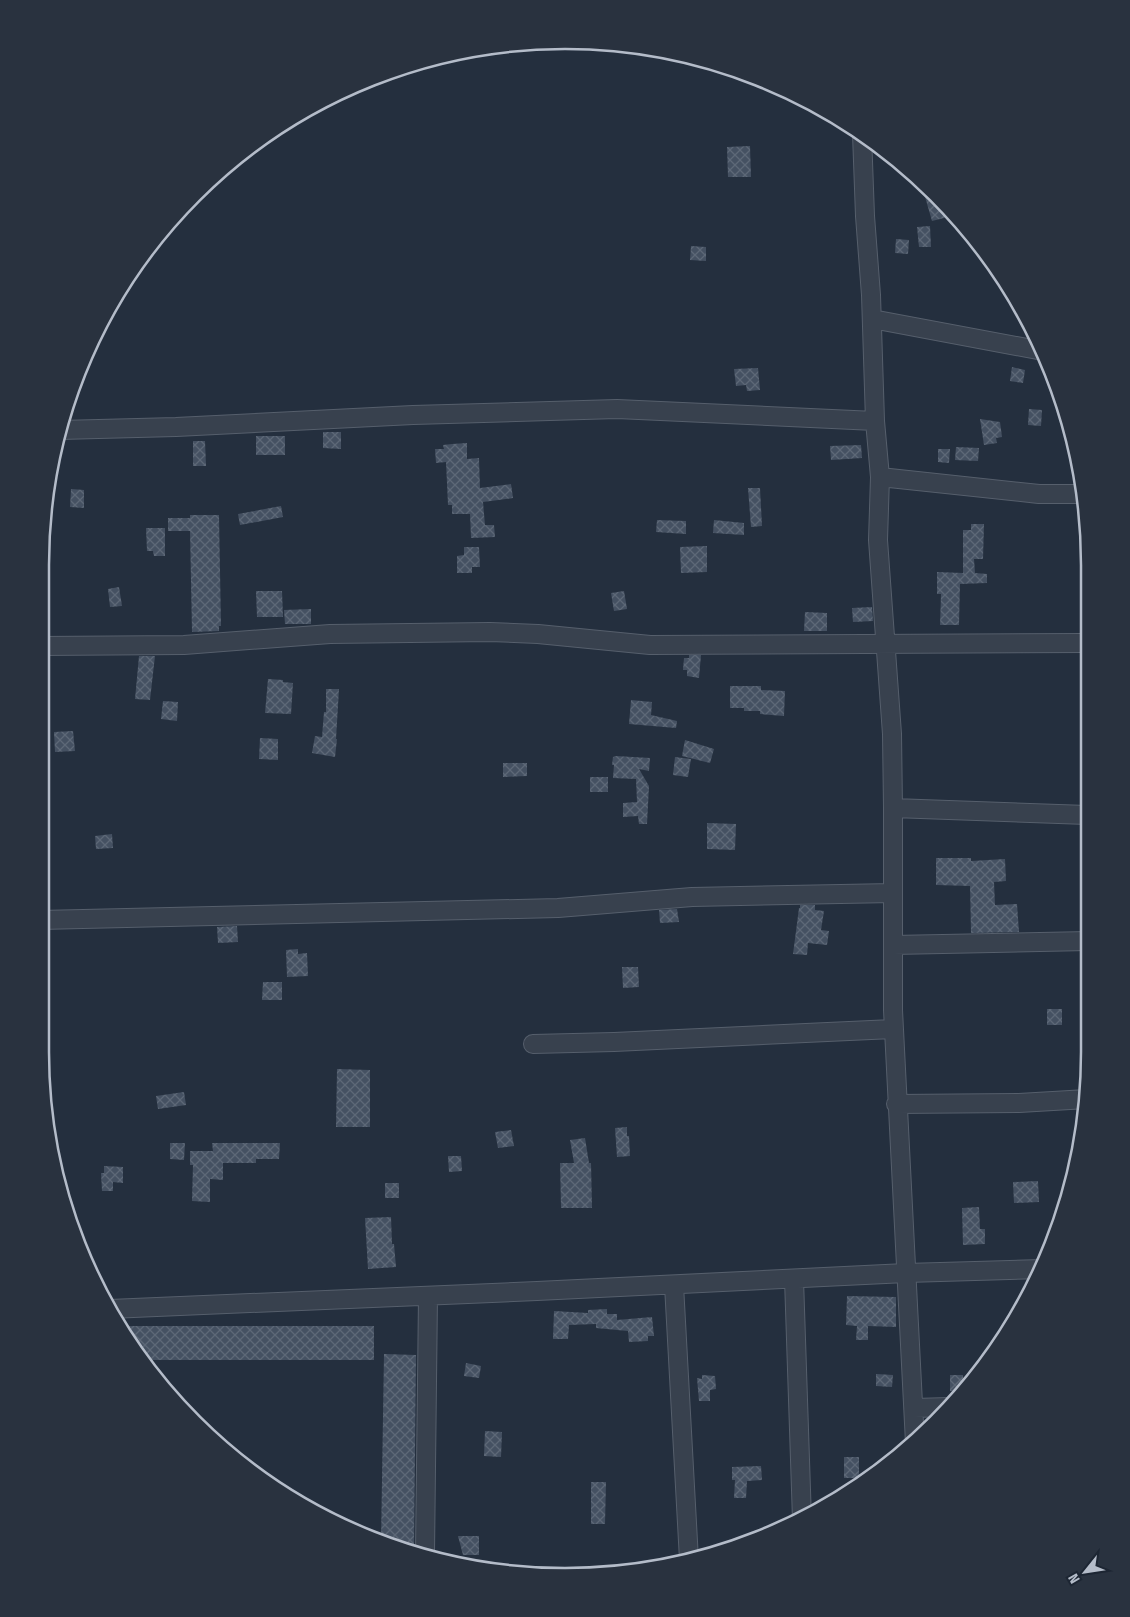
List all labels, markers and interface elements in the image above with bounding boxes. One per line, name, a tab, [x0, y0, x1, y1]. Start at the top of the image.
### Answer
north arrow	[1060, 1547, 1110, 1597]
text: N	[1065, 1570, 1084, 1586]

